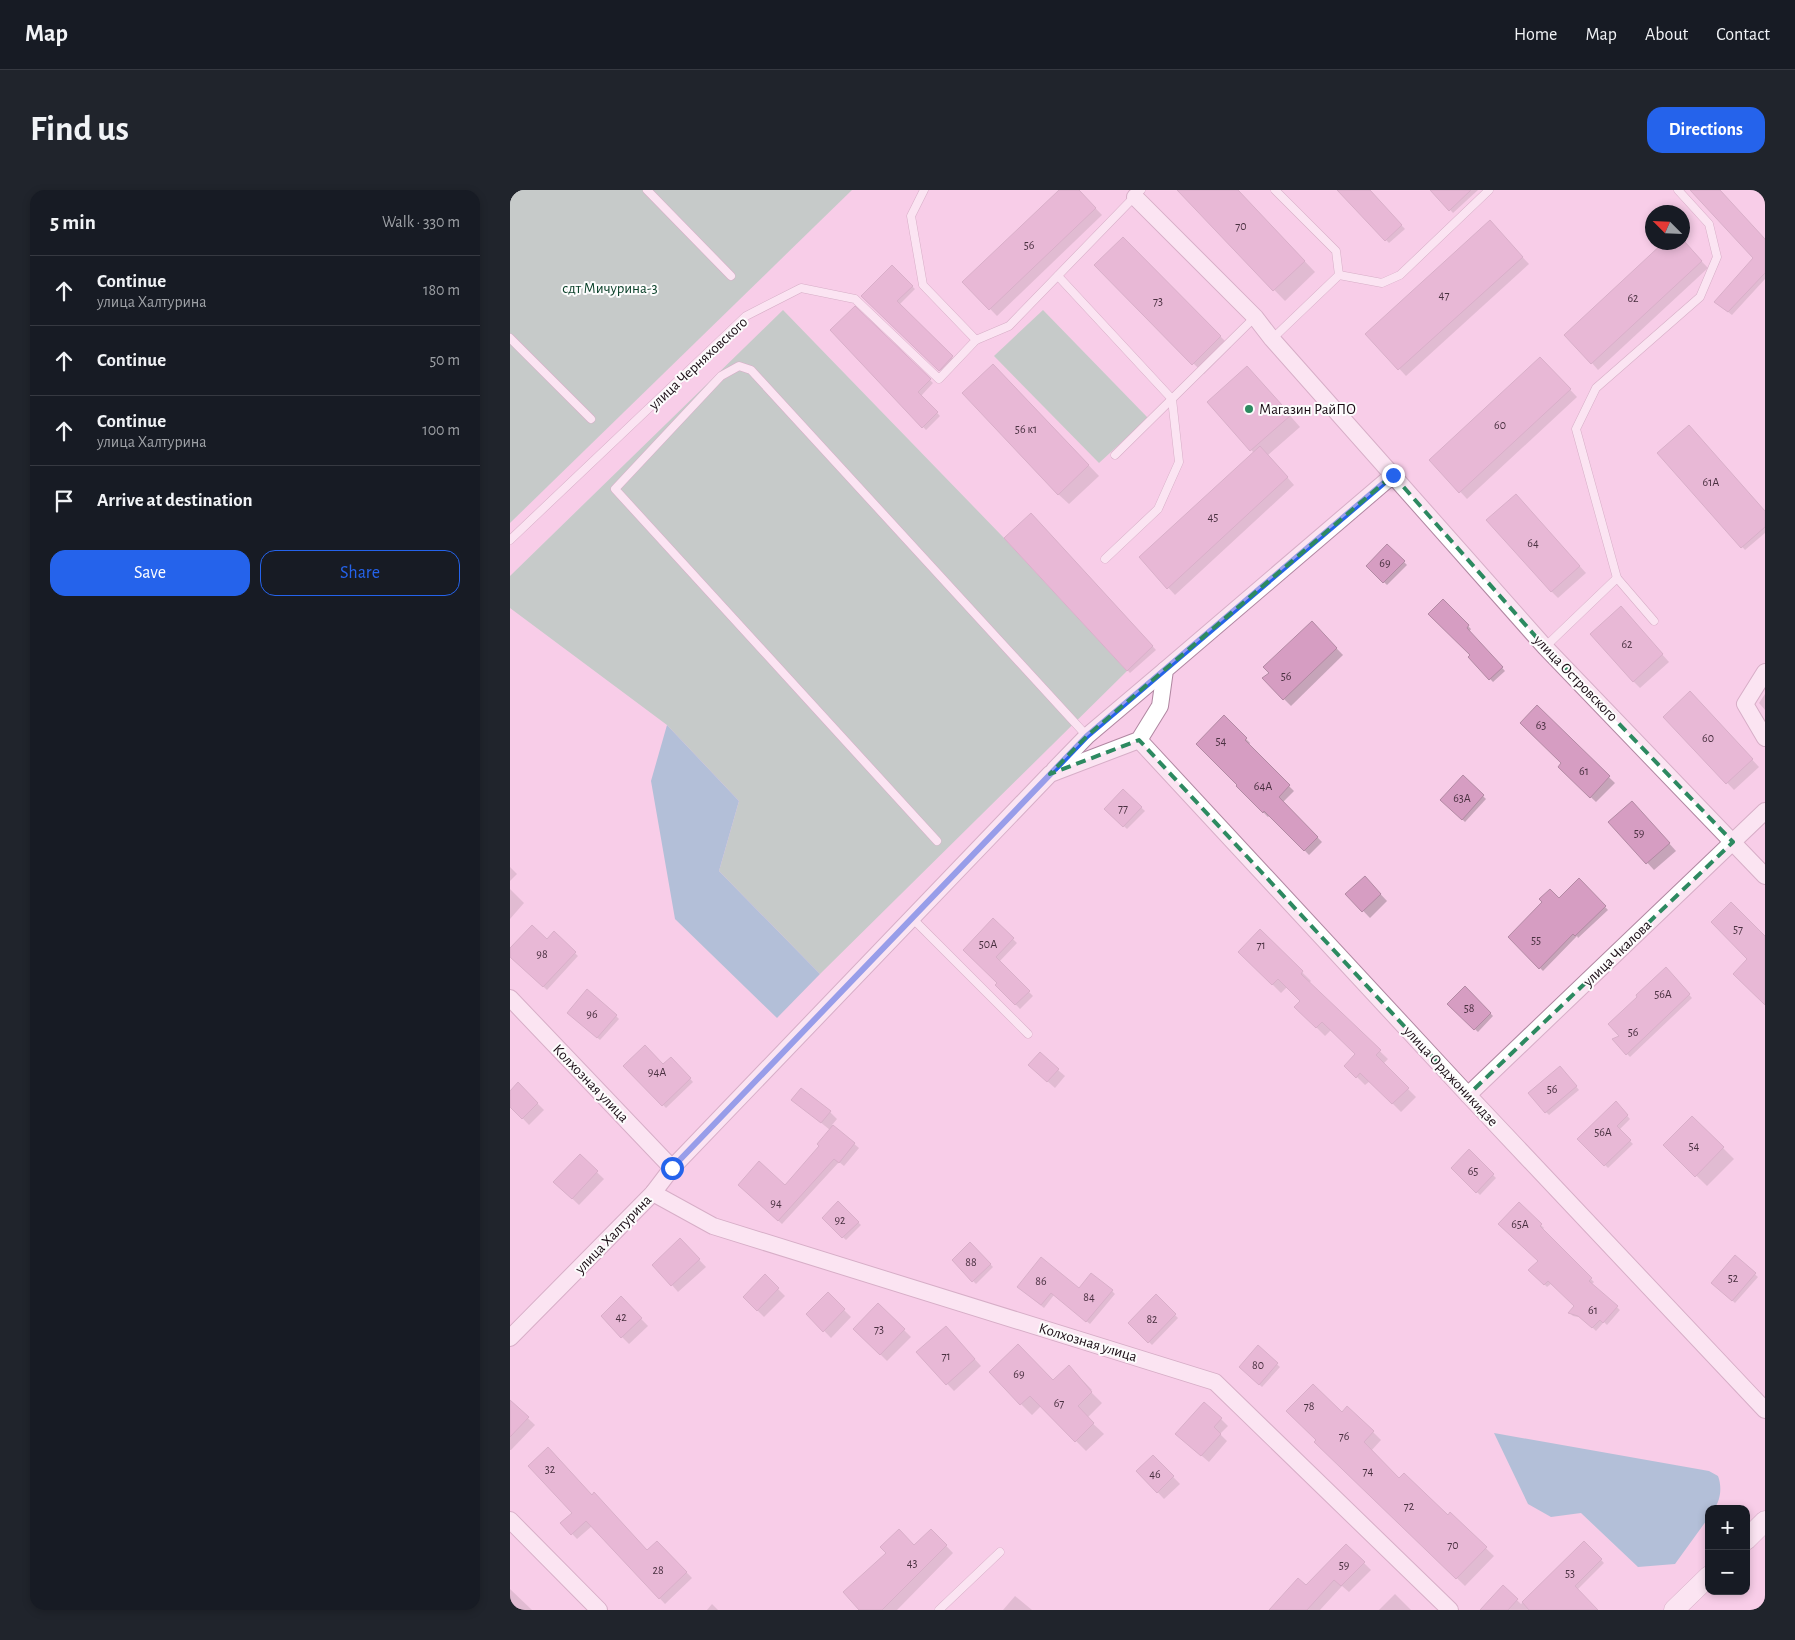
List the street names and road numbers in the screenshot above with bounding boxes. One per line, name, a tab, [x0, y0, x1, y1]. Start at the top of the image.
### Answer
street label: улица Черняховского	[646, 314, 750, 413]
street label: улица Островского	[1530, 632, 1620, 724]
street label: улица Чкалова	[1580, 917, 1654, 990]
street label: улица Орджоникидзе	[1400, 1023, 1501, 1129]
street label: Колхозная улица	[550, 1041, 632, 1125]
street label: улица Халтурина	[572, 1192, 655, 1277]
street label: Колхозная улица	[1037, 1320, 1139, 1365]

